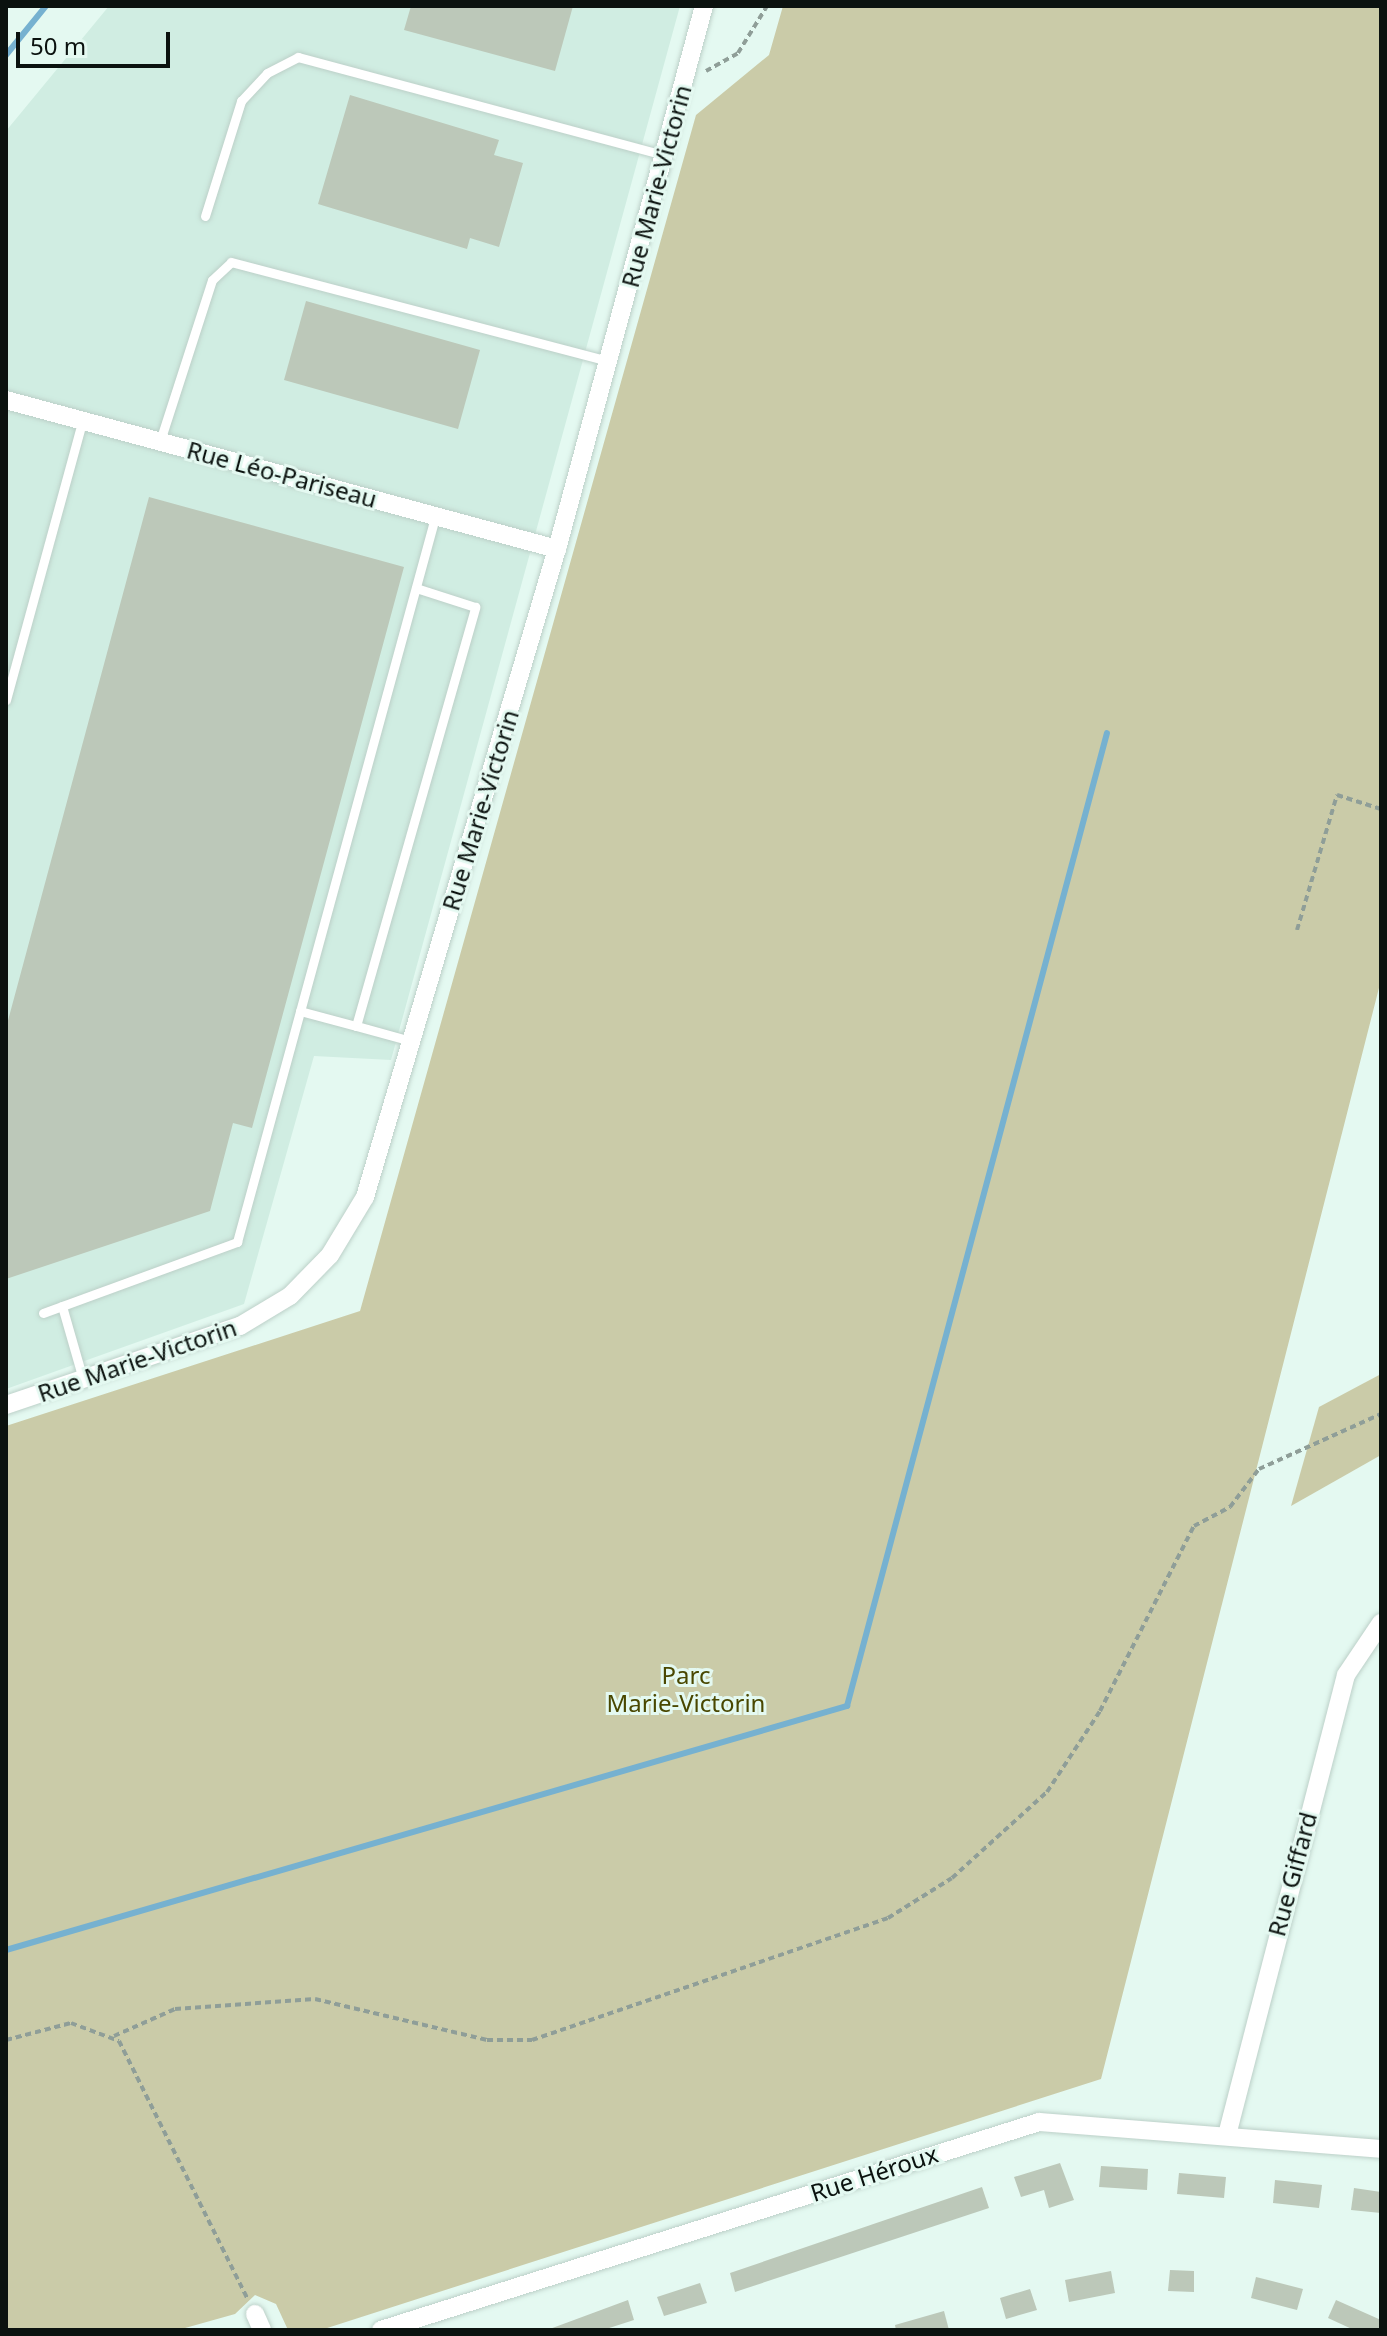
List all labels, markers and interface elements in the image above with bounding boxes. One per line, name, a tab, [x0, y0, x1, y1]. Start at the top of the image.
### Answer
scale bar	[20, 16, 174, 66]
text: 50 m	[30, 29, 86, 62]
street label: Rue Marie-Victorin	[615, 82, 697, 290]
street label: Rue Léo-Pariseau	[184, 435, 380, 513]
street label: Rue Marie-Victorin	[436, 706, 524, 914]
street label: Rue Marie-Victorin	[34, 1312, 240, 1408]
park label: Parc Marie-Victorin	[607, 1661, 765, 1717]
street label: Rue Giffard	[1262, 1809, 1322, 1939]
street label: Rue Héroux	[807, 2139, 941, 2207]

